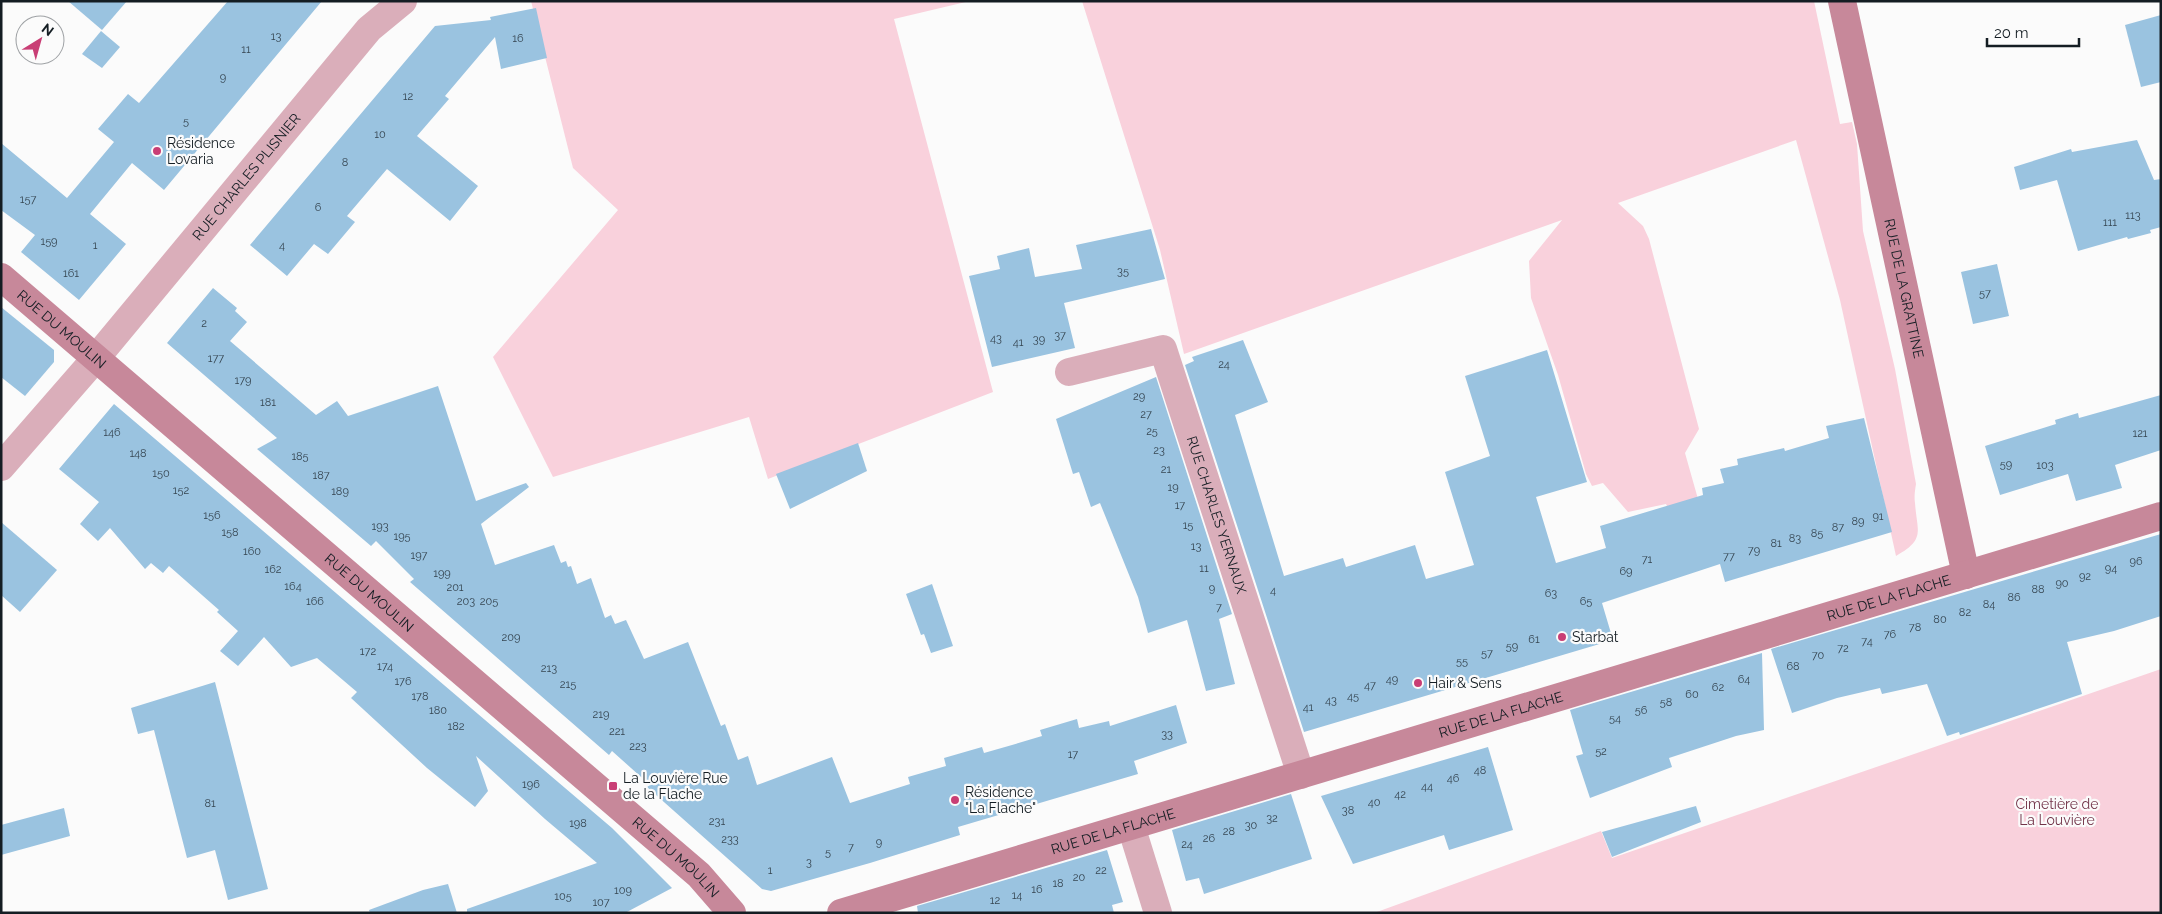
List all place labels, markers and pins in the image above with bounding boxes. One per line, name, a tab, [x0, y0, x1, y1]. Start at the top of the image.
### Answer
place label: Résidence Lovaria	[167, 135, 235, 167]
marker: Résidence Lovaria	[151, 145, 163, 157]
place label: Starbat	[1572, 629, 1619, 645]
marker: Starbat	[1556, 631, 1568, 643]
place label: Hair & Sens	[1428, 675, 1502, 691]
marker: Hair & Sens	[1412, 677, 1424, 689]
place label: La Louvière Rue de la Flache	[623, 770, 728, 802]
marker: La Louvière Rue de la Flache	[607, 780, 619, 792]
place label: Résidence "La Flache"	[965, 784, 1036, 816]
marker: Résidence "La Flache"	[949, 794, 961, 806]

